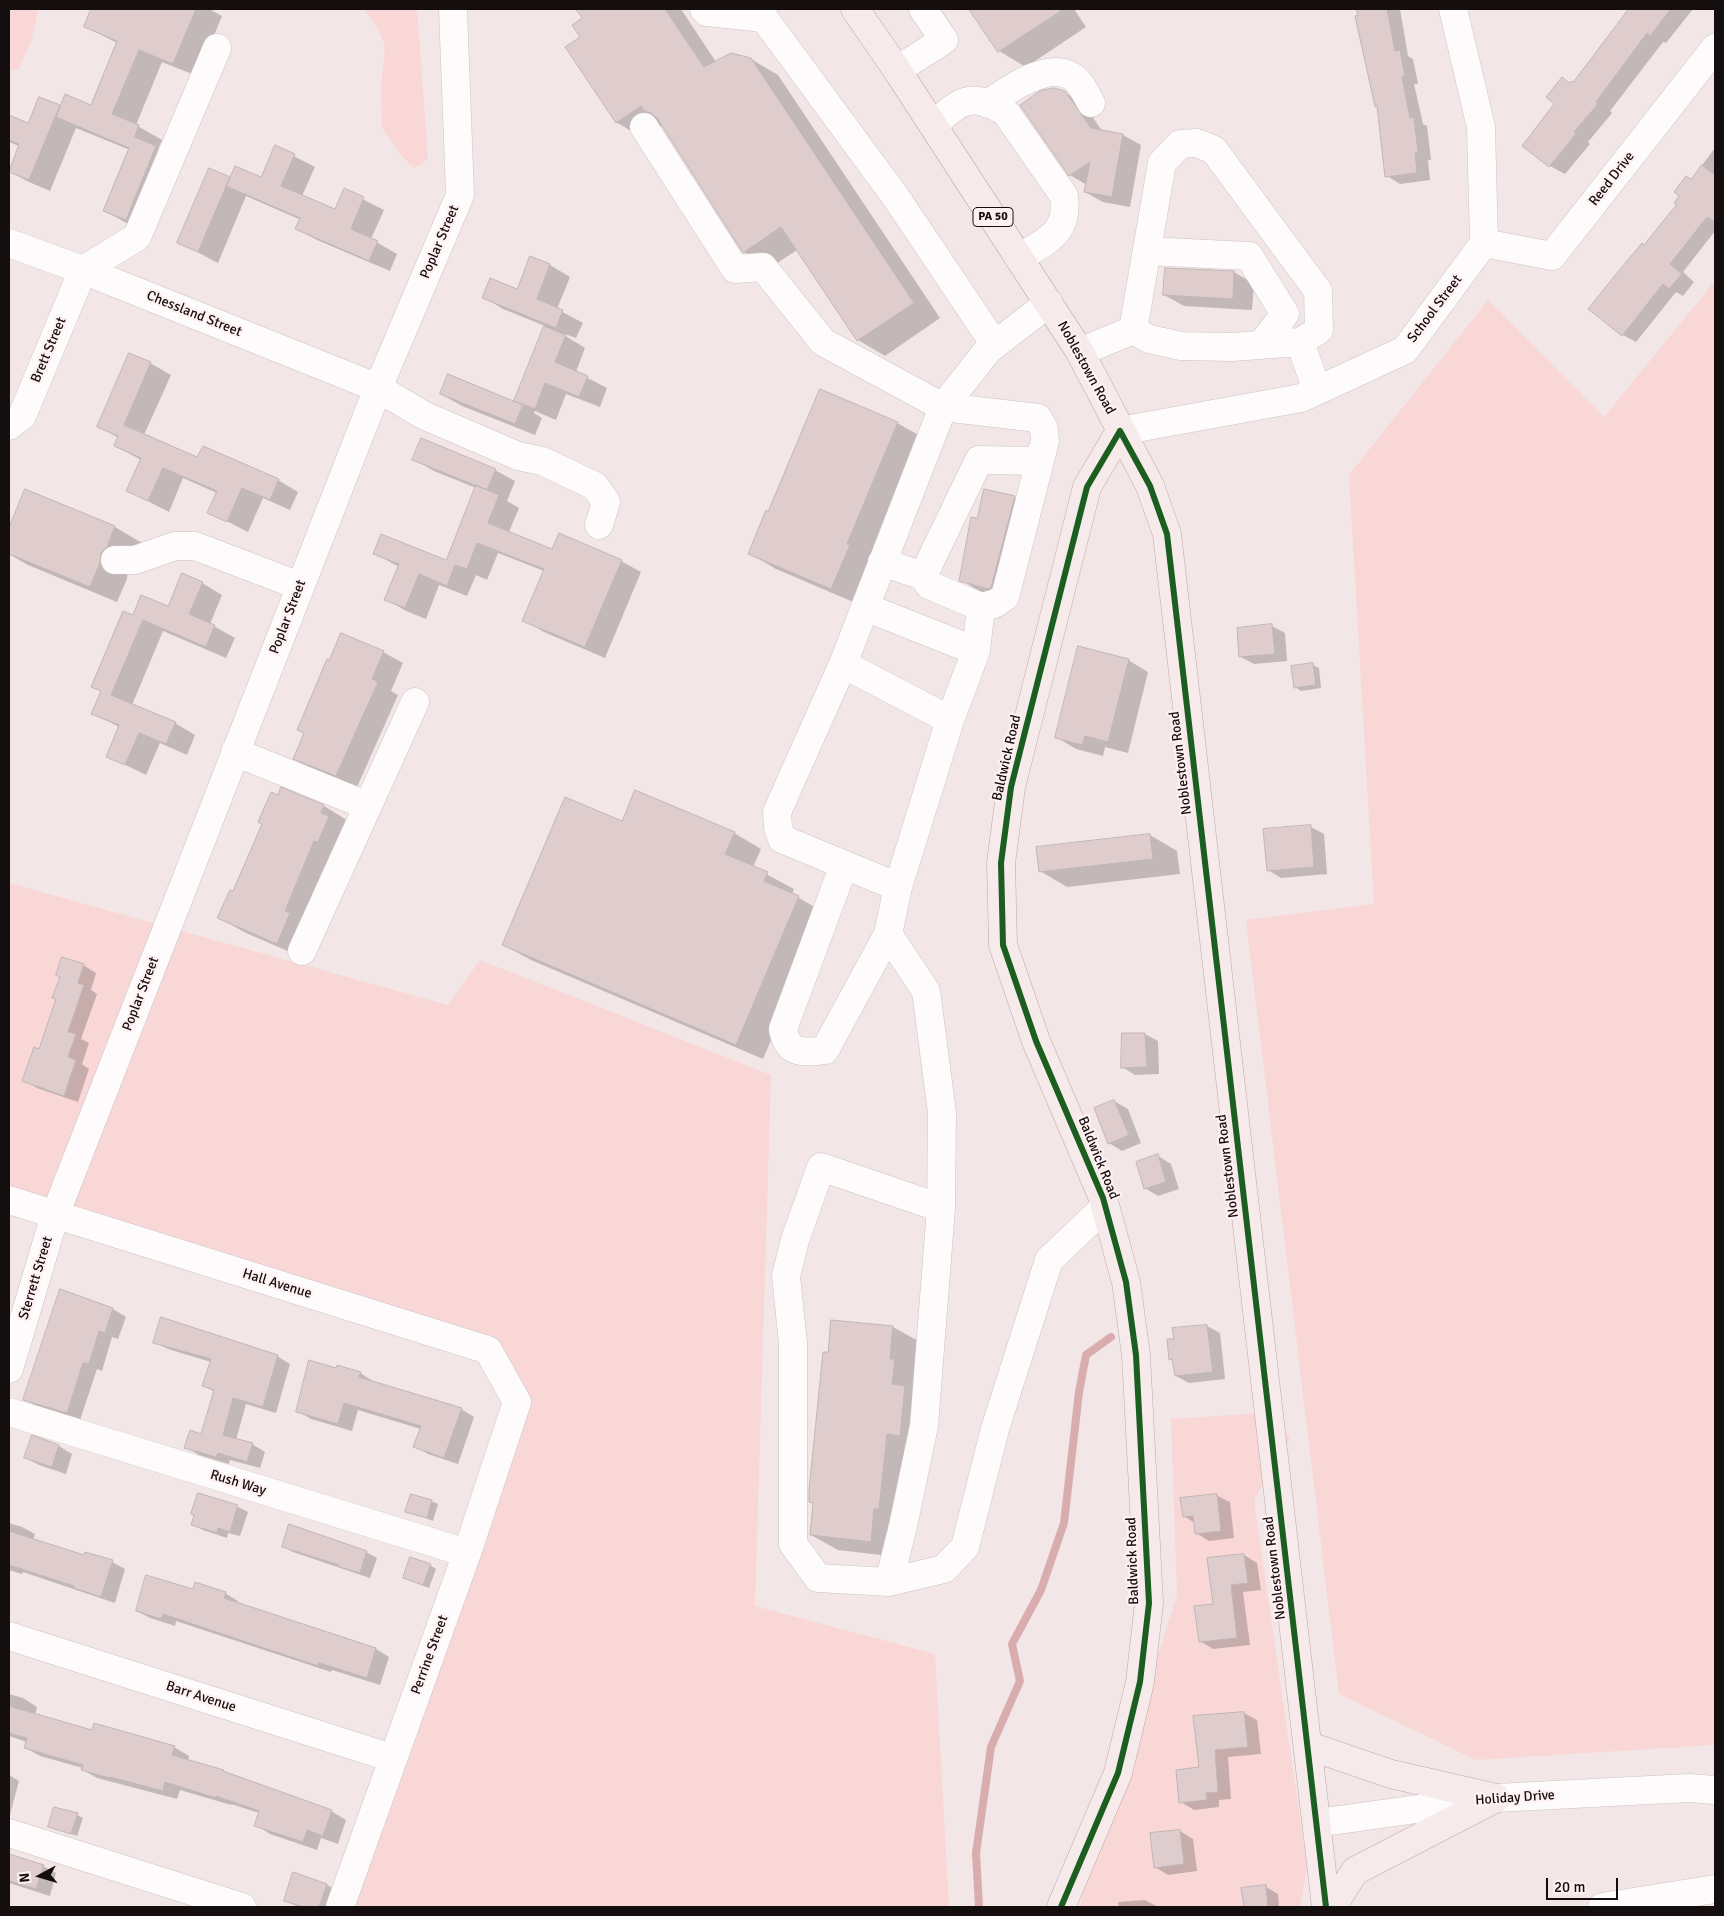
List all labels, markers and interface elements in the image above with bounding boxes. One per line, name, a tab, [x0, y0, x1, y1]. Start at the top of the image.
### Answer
street label: Reed Drive	[1586, 149, 1638, 209]
street label: Poplar Street	[417, 203, 463, 281]
road number: PA 50	[973, 208, 1013, 226]
street label: School Street	[1404, 272, 1466, 346]
street label: Chessland Street	[144, 287, 244, 341]
street label: Brett Street	[28, 315, 70, 385]
street label: Noblestown Road	[1053, 318, 1119, 418]
street label: Poplar Street	[266, 577, 310, 657]
street label: Noblestown Road	[1166, 710, 1196, 816]
street label: Baldwick Road	[989, 713, 1025, 803]
street label: Poplar Street	[119, 954, 163, 1034]
street label: Noblestown Road	[1213, 1113, 1243, 1219]
street label: Baldwick Road	[1074, 1114, 1122, 1202]
street label: Sterrett Street	[15, 1234, 57, 1322]
street label: Hall Avenue	[240, 1266, 314, 1302]
street label: Rush Way	[208, 1467, 268, 1499]
street label: Noblestown Road	[1260, 1515, 1290, 1621]
street label: Baldwick Road	[1123, 1517, 1143, 1605]
street label: Perrine Street	[408, 1613, 452, 1697]
street label: Barr Avenue	[164, 1678, 238, 1716]
street label: Holiday Drive	[1475, 1787, 1555, 1809]
north arrow	[15, 1851, 65, 1901]
scale bar	[1549, 1868, 1622, 1900]
text: N	[16, 1872, 34, 1883]
text: 20 m	[1554, 1878, 1585, 1896]

